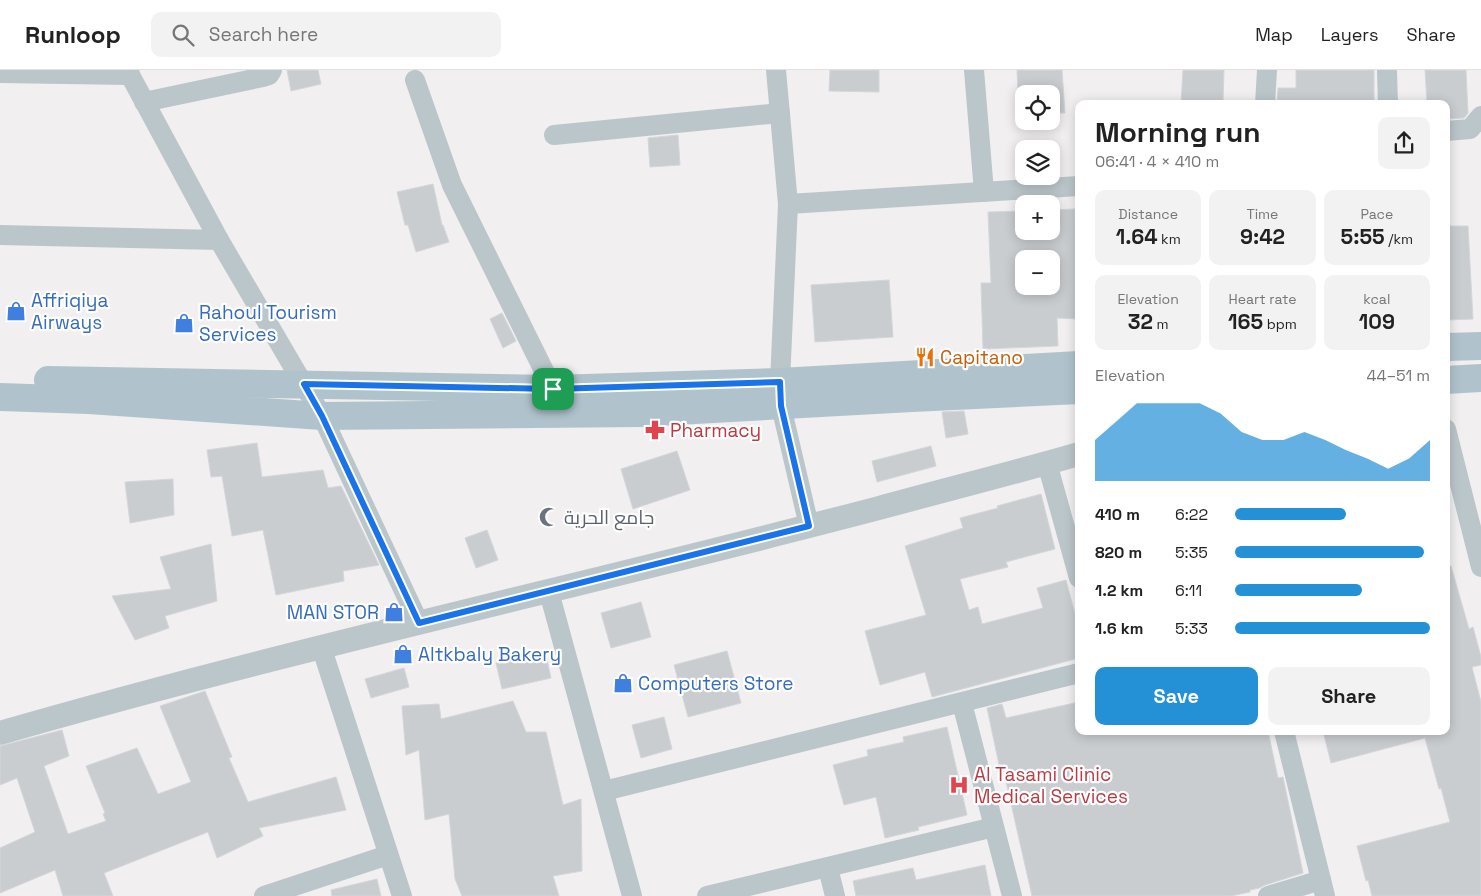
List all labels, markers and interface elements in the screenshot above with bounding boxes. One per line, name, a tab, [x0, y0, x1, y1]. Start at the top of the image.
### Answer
search box	[151, 12, 501, 57]
text: Runloop	[25, 19, 121, 50]
icon: search	[169, 21, 197, 49]
text: Search here	[209, 22, 318, 47]
text: Map	[1255, 23, 1293, 46]
text: Layers	[1321, 23, 1378, 46]
text: Share	[1406, 23, 1456, 46]
map controls	[1015, 85, 1060, 295]
button: locate	[1015, 85, 1060, 130]
text: Morning run	[1095, 114, 1260, 150]
button: share	[1378, 117, 1430, 169]
button: layers	[1015, 140, 1060, 185]
text: 06:41 · 4 × 410 m	[1095, 151, 1219, 172]
button: +	[1015, 195, 1060, 240]
text: Distance	[1118, 205, 1178, 223]
text: Time	[1247, 205, 1278, 223]
text: Pace	[1360, 205, 1393, 223]
text: 1.64	[1116, 223, 1158, 250]
text: 9:42	[1240, 223, 1285, 250]
text: 5:55	[1341, 223, 1385, 250]
text: km	[1158, 230, 1181, 248]
text: /km	[1385, 230, 1413, 248]
button: −	[1015, 250, 1060, 295]
place label: Affriqiya Airways	[31, 288, 108, 335]
text: Elevation	[1117, 290, 1179, 308]
text: Heart rate	[1229, 290, 1296, 308]
text: kcal	[1363, 290, 1390, 308]
shop icon: Affriqiya Airways	[5, 300, 27, 322]
place label: Rahoul Tourism Services	[199, 300, 337, 347]
text: 32	[1128, 308, 1153, 335]
text: 165	[1228, 308, 1263, 335]
text: 109	[1359, 308, 1395, 335]
shop icon: Rahoul Tourism Services	[173, 312, 195, 334]
text: m	[1153, 315, 1169, 333]
text: bpm	[1263, 315, 1297, 333]
place label: Capitano	[940, 345, 1023, 370]
restaurant icon: Capitano	[914, 346, 936, 368]
text: Elevation	[1095, 365, 1165, 386]
text: 44–51 m	[1366, 365, 1430, 386]
pin	[532, 368, 574, 410]
icon: arrive	[539, 375, 567, 403]
place label: Pharmacy	[670, 418, 761, 443]
pharmacy icon: Pharmacy	[644, 419, 666, 441]
text: 410 m	[1095, 504, 1140, 525]
text: 6:22	[1175, 504, 1208, 525]
place label: جامع الحرية	[564, 505, 654, 531]
mosque icon: جامع الحرية	[538, 506, 560, 528]
text: 820 m	[1095, 542, 1142, 563]
text: 5:35	[1175, 542, 1208, 563]
text: 1.2 km	[1095, 580, 1143, 601]
text: 6:11	[1175, 580, 1202, 601]
place label: MAN STOR	[287, 600, 379, 625]
shop icon: MAN STOR	[383, 601, 405, 623]
text: 1.6 km	[1095, 618, 1143, 639]
text: 5:33	[1175, 618, 1208, 639]
place label: Altkbaly Bakery	[418, 642, 561, 667]
shop icon: Altkbaly Bakery	[392, 643, 414, 665]
button: Save	[1095, 667, 1258, 725]
button: Share	[1268, 667, 1430, 725]
place label: Computers Store	[638, 671, 794, 696]
shop icon: Computers Store	[612, 672, 634, 694]
place label: Al Tasami Clinic Medical Services	[974, 762, 1128, 809]
hospital icon: Al Tasami Clinic Medical Services	[948, 774, 970, 796]

